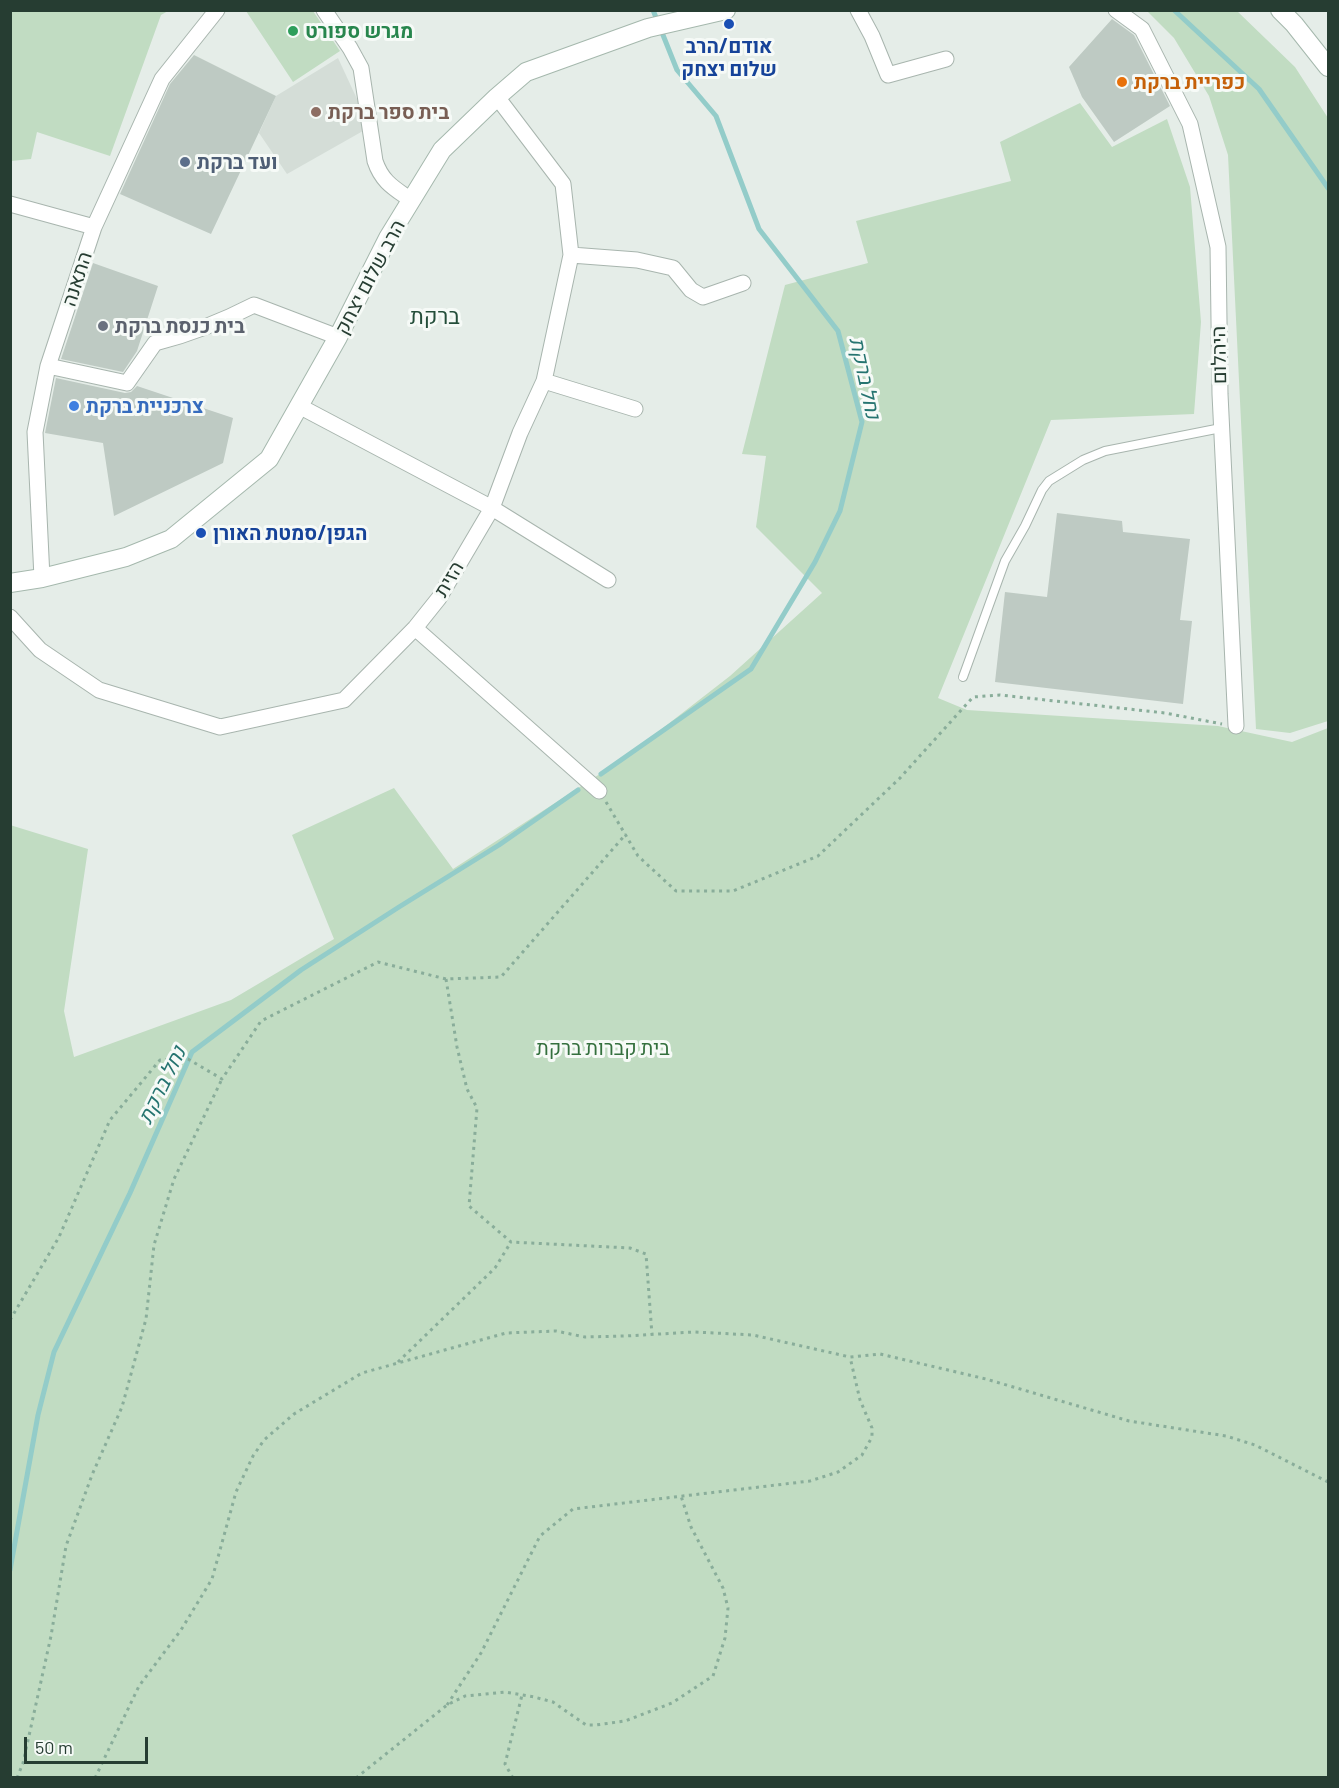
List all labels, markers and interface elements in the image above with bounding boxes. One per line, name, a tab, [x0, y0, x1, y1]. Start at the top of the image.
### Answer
marker: אודם/הרב שלום יצחק	[722, 17, 736, 31]
place label: מגרש ספורט	[305, 19, 413, 43]
marker: מגרש ספורט	[286, 24, 300, 38]
place label: אודם/הרב שלום יצחק	[681, 34, 777, 81]
place label: כפריית ברקת	[1134, 70, 1245, 94]
marker: כפריית ברקת	[1115, 75, 1129, 89]
place label: בית ספר ברקת	[328, 100, 449, 124]
marker: בית ספר ברקת	[309, 105, 323, 119]
place label: ועד ברקת	[197, 150, 278, 174]
marker: ועד ברקת	[178, 155, 192, 169]
street label: הרב שלום יצחק	[330, 216, 410, 338]
street label: התאנה	[57, 249, 97, 309]
district label: ברקת	[410, 304, 460, 330]
place label: בית כנסת ברקת	[115, 314, 245, 338]
marker: בית כנסת ברקת	[96, 319, 110, 333]
street label: היהלום	[1206, 326, 1232, 384]
water label: נחל ברקת	[844, 335, 886, 421]
place label: צרכניית ברקת	[86, 394, 204, 418]
marker: צרכניית ברקת	[67, 399, 81, 413]
place label: הגפן/סמטת האורן	[213, 521, 367, 545]
marker: הגפן/סמטת האורן	[194, 526, 208, 540]
street label: הזית	[429, 557, 469, 601]
park label: בית קברות ברקת	[536, 1036, 670, 1060]
water label: נחל ברקת	[133, 1042, 191, 1128]
scale bar	[27, 1725, 152, 1763]
text: 50 m	[35, 1736, 73, 1758]

